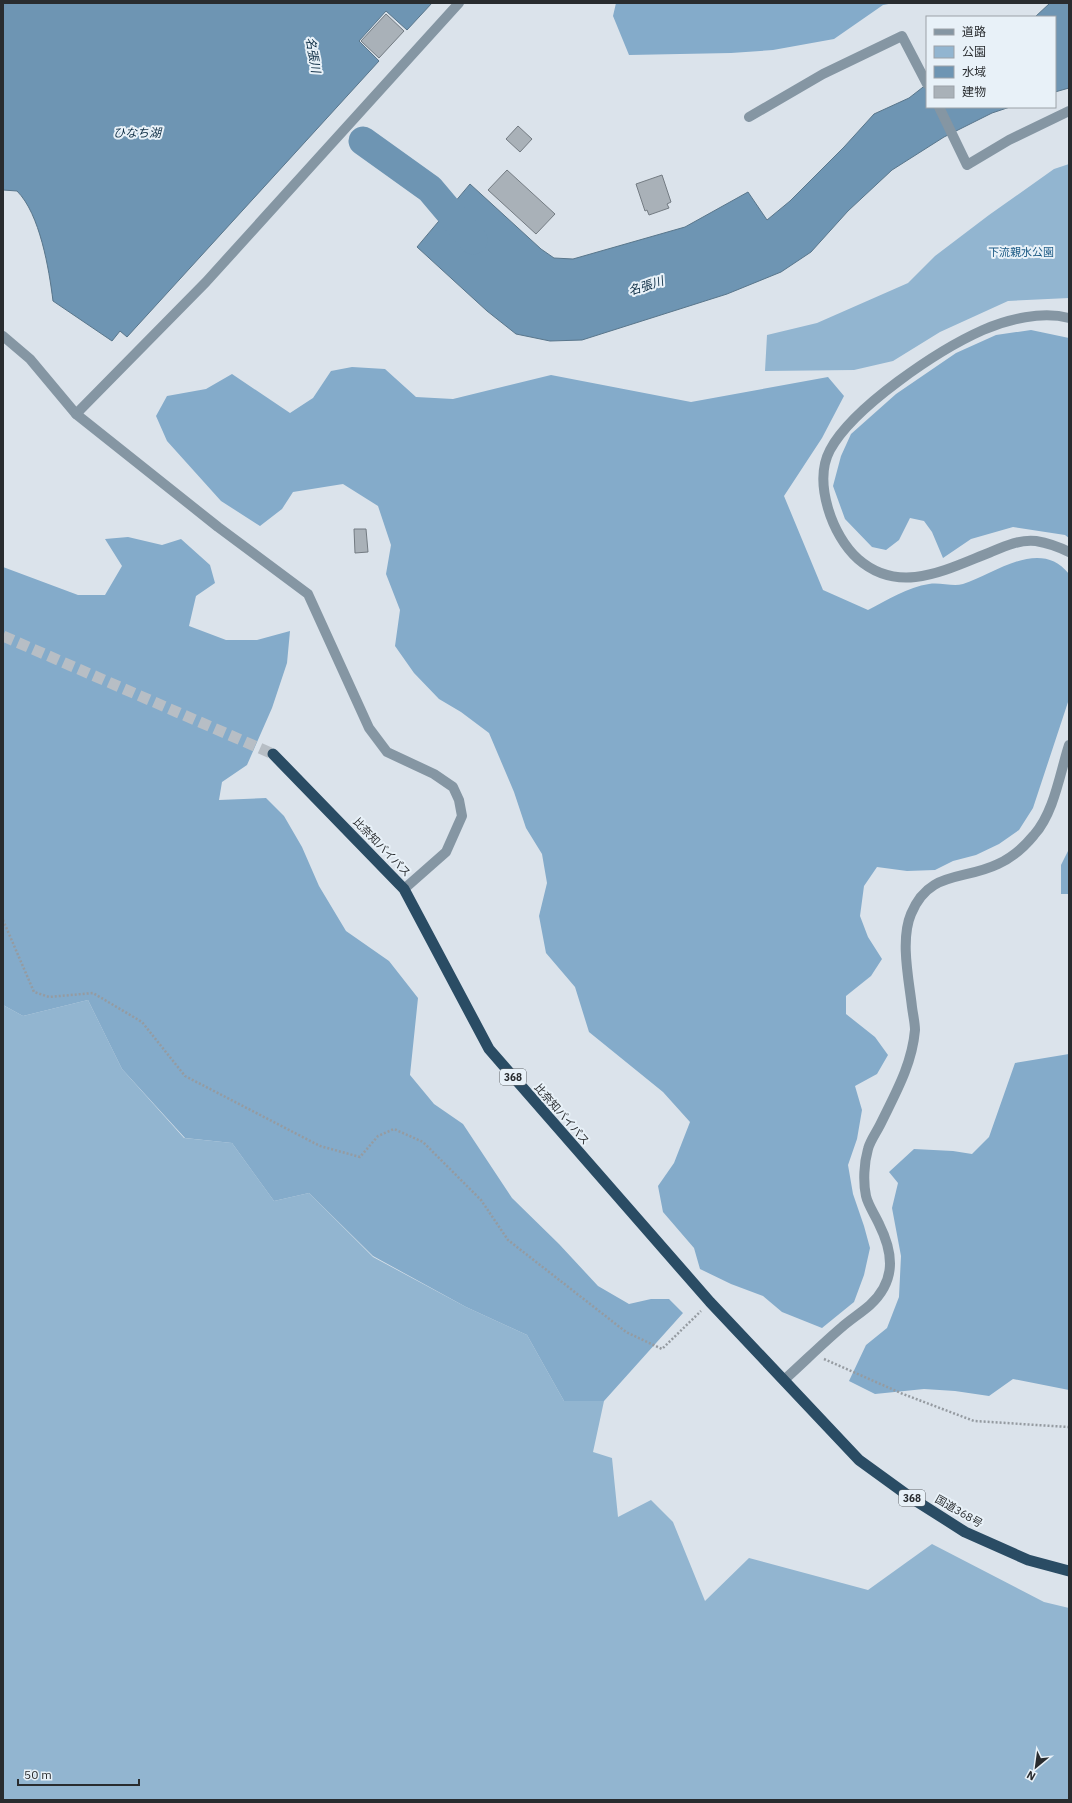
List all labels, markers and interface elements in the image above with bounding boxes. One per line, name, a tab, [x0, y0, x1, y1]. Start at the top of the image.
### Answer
legend	[926, 16, 1056, 108]
text: 道路	[962, 24, 986, 39]
water label: 名張川	[303, 36, 324, 76]
text: 公園	[962, 44, 986, 59]
text: 水域	[962, 64, 986, 79]
text: 建物	[962, 84, 986, 99]
water label: ひなち湖	[113, 125, 163, 140]
park label: 下流親水公園	[988, 245, 1054, 259]
water label: 名張川	[626, 272, 667, 298]
street label: 比奈知バイパス	[350, 815, 414, 879]
road number: 368	[500, 1069, 526, 1085]
street label: 比奈知バイパス	[532, 1080, 592, 1148]
road number: 368	[899, 1490, 925, 1506]
street label: 国道368号	[933, 1492, 985, 1530]
north arrow	[1016, 1747, 1056, 1787]
scale bar	[18, 1761, 139, 1787]
text: 50 m	[24, 1767, 52, 1782]
text: N	[1024, 1768, 1038, 1784]

